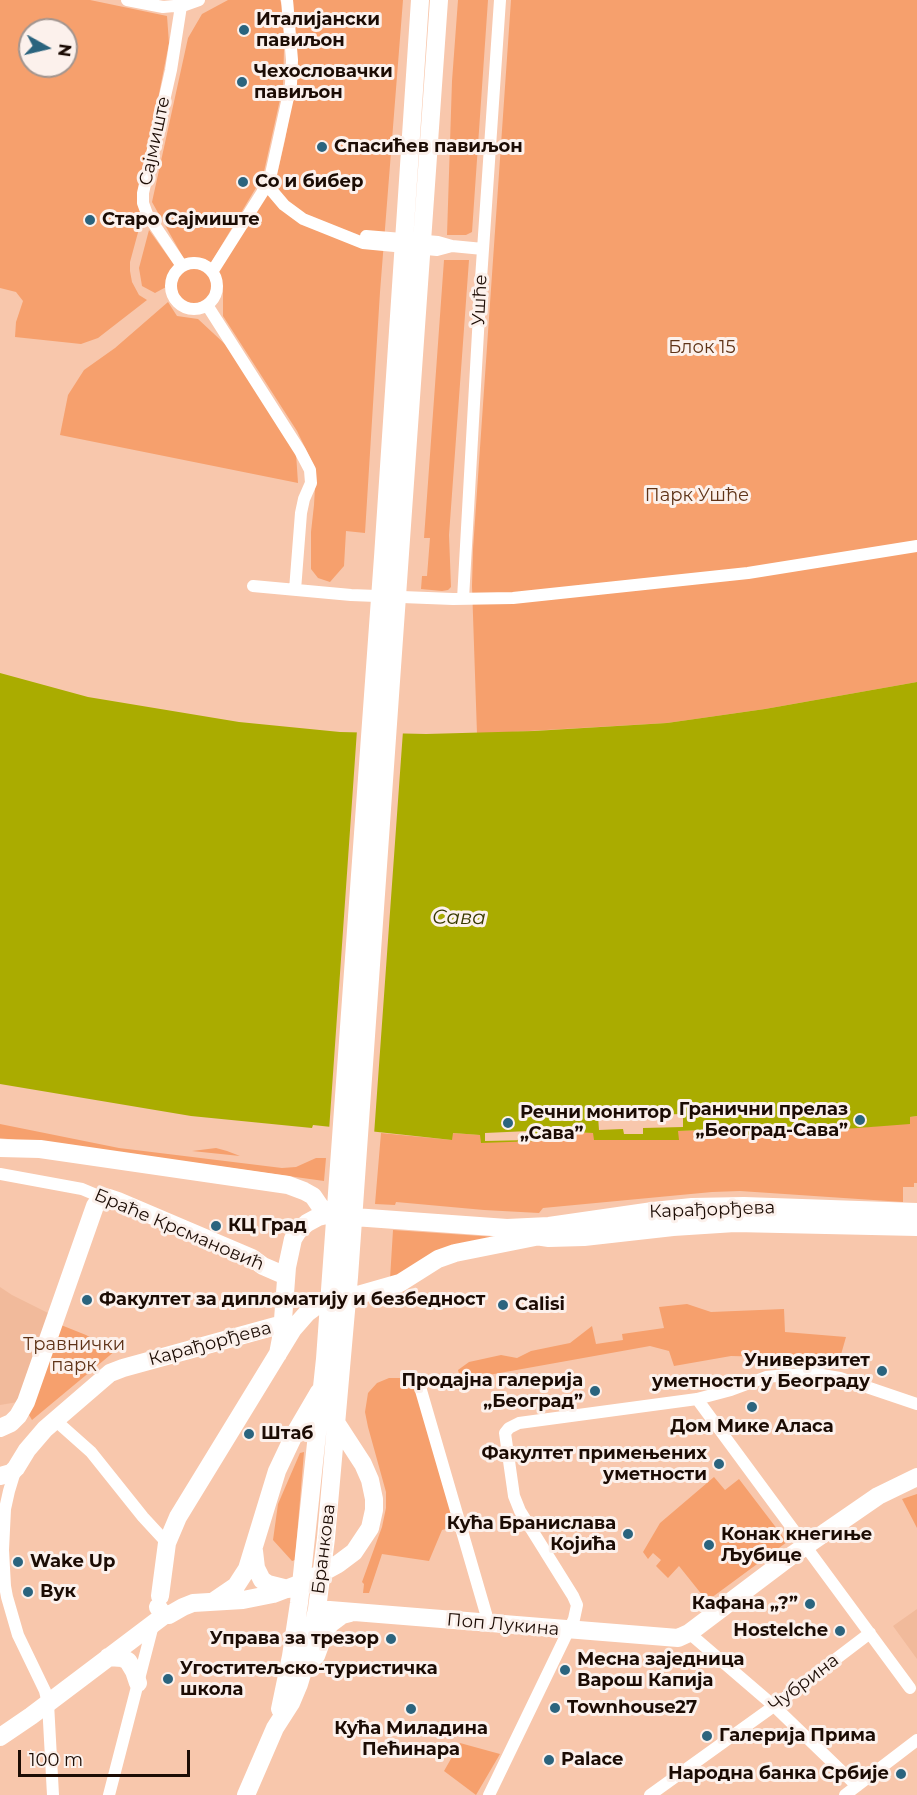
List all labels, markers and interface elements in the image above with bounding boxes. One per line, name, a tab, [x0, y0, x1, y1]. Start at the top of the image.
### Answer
place label: Италијански павиљон	[256, 9, 380, 52]
north arrow	[18, 18, 78, 78]
marker: Италијански павиљон	[237, 23, 251, 37]
text: N	[54, 43, 75, 58]
place label: Чехословачки павиљон	[254, 61, 393, 104]
marker: Чехословачки павиљон	[235, 75, 249, 89]
street label: Сајмиште	[135, 94, 175, 188]
place label: Спасићев павиљон	[334, 136, 523, 158]
marker: Спасићев павиљон	[315, 140, 329, 154]
place label: Со и бибер	[255, 171, 364, 193]
marker: Со и бибер	[236, 175, 250, 189]
place label: Старо Сајмиште	[102, 209, 260, 231]
marker: Старо Сајмиште	[83, 213, 97, 227]
street label: Ушће	[468, 274, 492, 326]
park label: Блок 15	[668, 337, 736, 359]
park label: Парк Ушће	[645, 485, 749, 507]
water label: Сава	[432, 906, 486, 930]
place label: Гранични прелаз „Београд-Сава”	[679, 1099, 848, 1142]
place label: Речни монитор „Сава”	[520, 1102, 671, 1144]
marker: Гранични прелаз „Београд-Сава”	[853, 1113, 867, 1127]
marker: Речни монитор „Сава”	[501, 1116, 515, 1130]
street label: Браће Крсмановић	[91, 1184, 267, 1276]
street label: Карађорђева	[649, 1197, 775, 1223]
place label: КЦ Град	[228, 1215, 307, 1237]
marker: КЦ Град	[209, 1219, 223, 1233]
place label: Факултет за дипломатију и безбедност	[99, 1289, 485, 1311]
marker: Факултет за дипломатију и безбедност	[80, 1293, 94, 1307]
place label: Calisi	[515, 1294, 565, 1316]
marker: Calisi	[496, 1298, 510, 1312]
street label: Карађорђева	[146, 1317, 274, 1371]
park label: Травнички парк	[23, 1334, 125, 1376]
place label: Универзитет уметности у Београду	[652, 1350, 870, 1392]
marker: Универзитет уметности у Београду	[875, 1364, 889, 1378]
place label: Продајна галерија „Београд”	[401, 1370, 583, 1412]
marker: Продајна галерија „Београд”	[588, 1384, 602, 1398]
marker: Дом Мике Аласа	[745, 1400, 759, 1414]
place label: Дом Мике Аласа	[670, 1416, 834, 1438]
place label: Штаб	[261, 1423, 313, 1445]
marker: Штаб	[242, 1427, 256, 1441]
place label: Факултет примењених уметности	[481, 1443, 707, 1486]
marker: Факултет примењених уметности	[712, 1457, 726, 1471]
street label: Бранкова	[308, 1503, 340, 1595]
place label: Кућа Бранислава Којића	[447, 1513, 616, 1556]
place label: Конак кнегиње Љубице	[721, 1524, 872, 1567]
marker: Кућа Бранислава Којића	[621, 1527, 635, 1541]
marker: Конак кнегиње Љубице	[702, 1538, 716, 1552]
place label: Wake Up	[30, 1551, 115, 1573]
marker: Wake Up	[11, 1555, 25, 1569]
place label: Вук	[40, 1581, 76, 1603]
marker: Вук	[21, 1585, 35, 1599]
place label: Кафана „?”	[692, 1593, 798, 1615]
marker: Кафана „?”	[803, 1597, 817, 1611]
street label: Поп Лукина	[446, 1609, 560, 1641]
place label: Hostelche	[733, 1620, 828, 1642]
marker: Hostelche	[833, 1624, 847, 1638]
place label: Управа за трезор	[210, 1628, 379, 1650]
marker: Управа за трезор	[384, 1632, 398, 1646]
place label: Месна заједница Варош Капија	[577, 1649, 744, 1692]
street label: Чубрина	[765, 1650, 843, 1716]
place label: Угоститељско-туристичка школа	[180, 1658, 438, 1700]
marker: Месна заједница Варош Капија	[558, 1663, 572, 1677]
marker: Угоститељско-туристичка школа	[161, 1672, 175, 1686]
place label: Townhouse27	[567, 1697, 697, 1719]
marker: Townhouse27	[548, 1701, 562, 1715]
marker: Кућа Миладина Пећинара	[404, 1702, 418, 1716]
place label: Кућа Миладина Пећинара	[334, 1718, 488, 1760]
place label: Галерија Прима	[719, 1725, 876, 1747]
marker: Галерија Прима	[700, 1729, 714, 1743]
scale bar	[21, 1738, 194, 1776]
text: 100 m	[29, 1749, 83, 1771]
place label: Palace	[561, 1749, 623, 1771]
marker: Palace	[542, 1753, 556, 1767]
place label: Народна банка Србије	[668, 1763, 889, 1785]
marker: Народна банка Србије	[894, 1767, 908, 1781]

